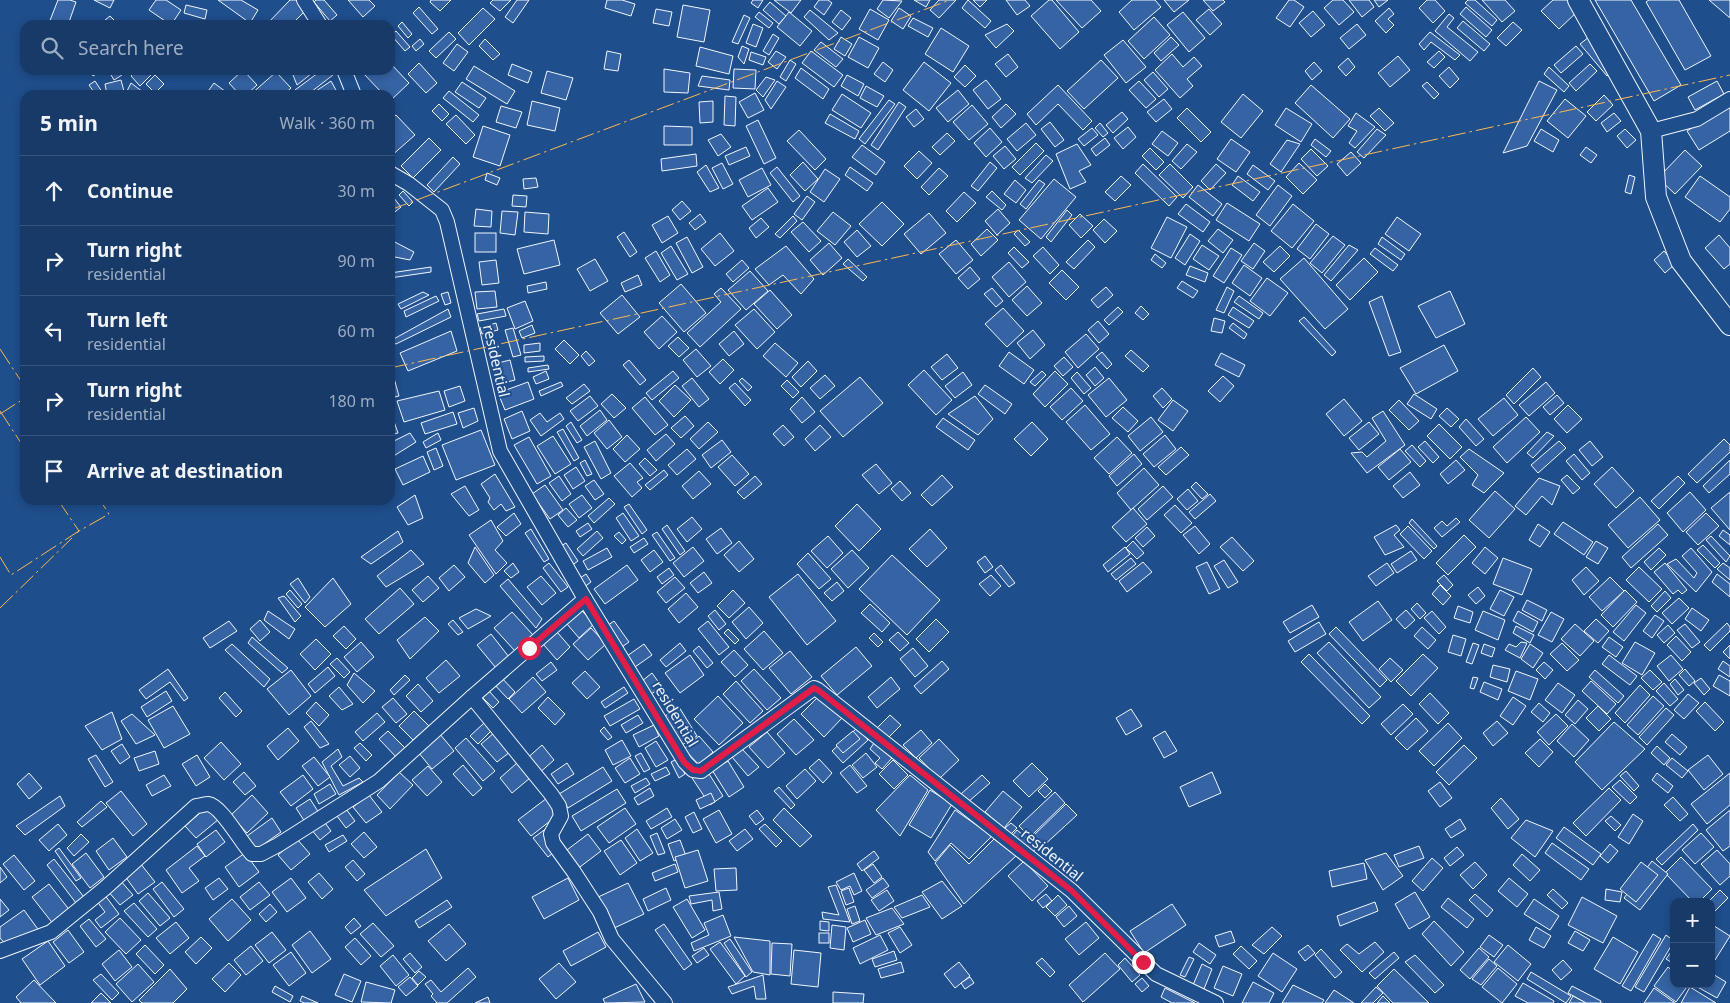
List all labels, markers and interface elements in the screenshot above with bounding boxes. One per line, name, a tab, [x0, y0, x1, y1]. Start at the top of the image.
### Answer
search box	[20, 20, 395, 75]
icon: search	[38, 34, 66, 62]
text: Search here	[78, 35, 184, 61]
text: 5 min	[40, 109, 98, 137]
text: Walk · 360 m	[280, 112, 375, 134]
icon: ahead	[40, 177, 68, 205]
text: Continue	[87, 178, 173, 204]
text: 30 m	[338, 180, 375, 202]
text: Turn right	[87, 237, 182, 263]
icon: right	[40, 247, 68, 275]
text: 90 m	[338, 250, 375, 272]
text: residential	[87, 263, 166, 285]
text: Turn left	[87, 307, 168, 333]
icon: left	[40, 317, 68, 345]
text: 60 m	[338, 320, 375, 342]
street label: residential	[479, 323, 515, 399]
text: residential	[87, 333, 166, 355]
text: Turn right	[87, 377, 182, 403]
icon: right	[40, 387, 68, 415]
text: 180 m	[328, 390, 375, 412]
text: residential	[87, 403, 166, 425]
icon: arrive	[40, 457, 68, 485]
text: Arrive at destination	[87, 458, 283, 484]
route start	[518, 637, 541, 660]
street label: residential	[648, 677, 703, 750]
street label: residential	[1018, 823, 1088, 885]
map controls	[1670, 898, 1715, 988]
button: +	[1670, 898, 1715, 943]
button: −	[1670, 943, 1715, 988]
route end	[1132, 951, 1155, 974]

